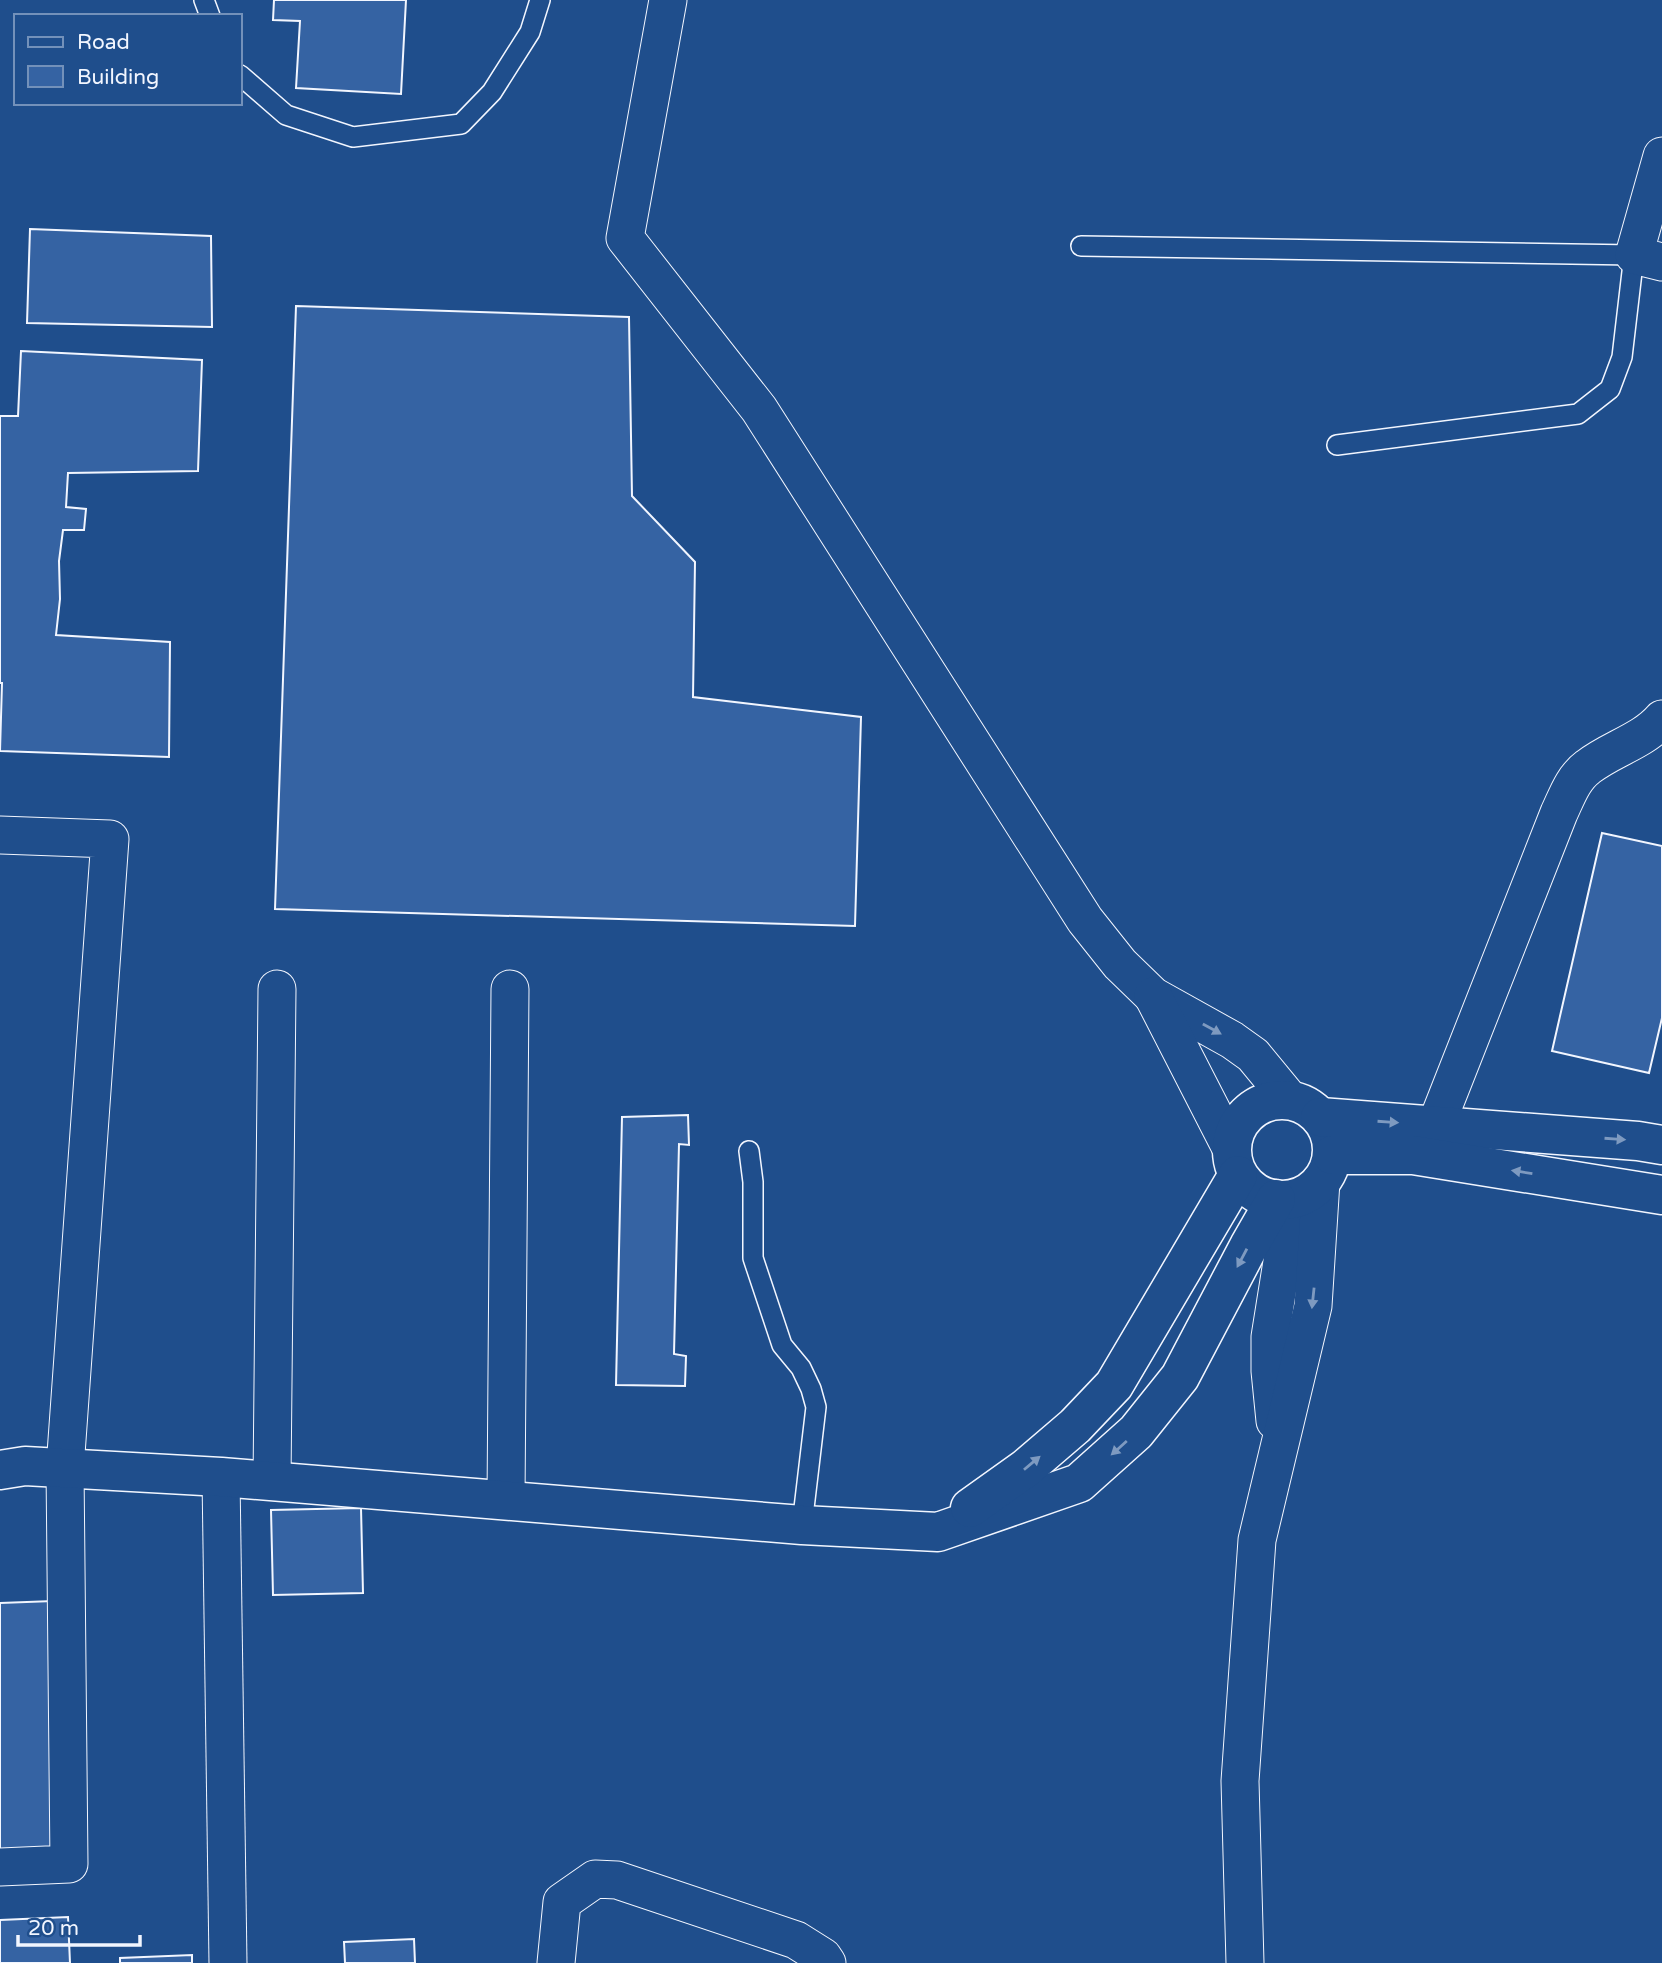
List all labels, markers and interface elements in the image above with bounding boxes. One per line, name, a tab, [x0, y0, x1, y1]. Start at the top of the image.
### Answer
legend	[14, 14, 242, 105]
text: Road	[77, 30, 130, 55]
text: Building	[77, 65, 159, 90]
one-way arrow	[1203, 1023, 1223, 1035]
one-way arrow	[1377, 1117, 1399, 1128]
one-way arrow	[1604, 1134, 1626, 1145]
one-way arrow	[1511, 1167, 1533, 1178]
one-way arrow	[1237, 1249, 1249, 1269]
one-way arrow	[1307, 1287, 1318, 1309]
one-way arrow	[1111, 1439, 1128, 1455]
one-way arrow	[1023, 1455, 1041, 1470]
scale bar	[18, 1904, 140, 1948]
text: 20 m	[28, 1916, 79, 1941]

